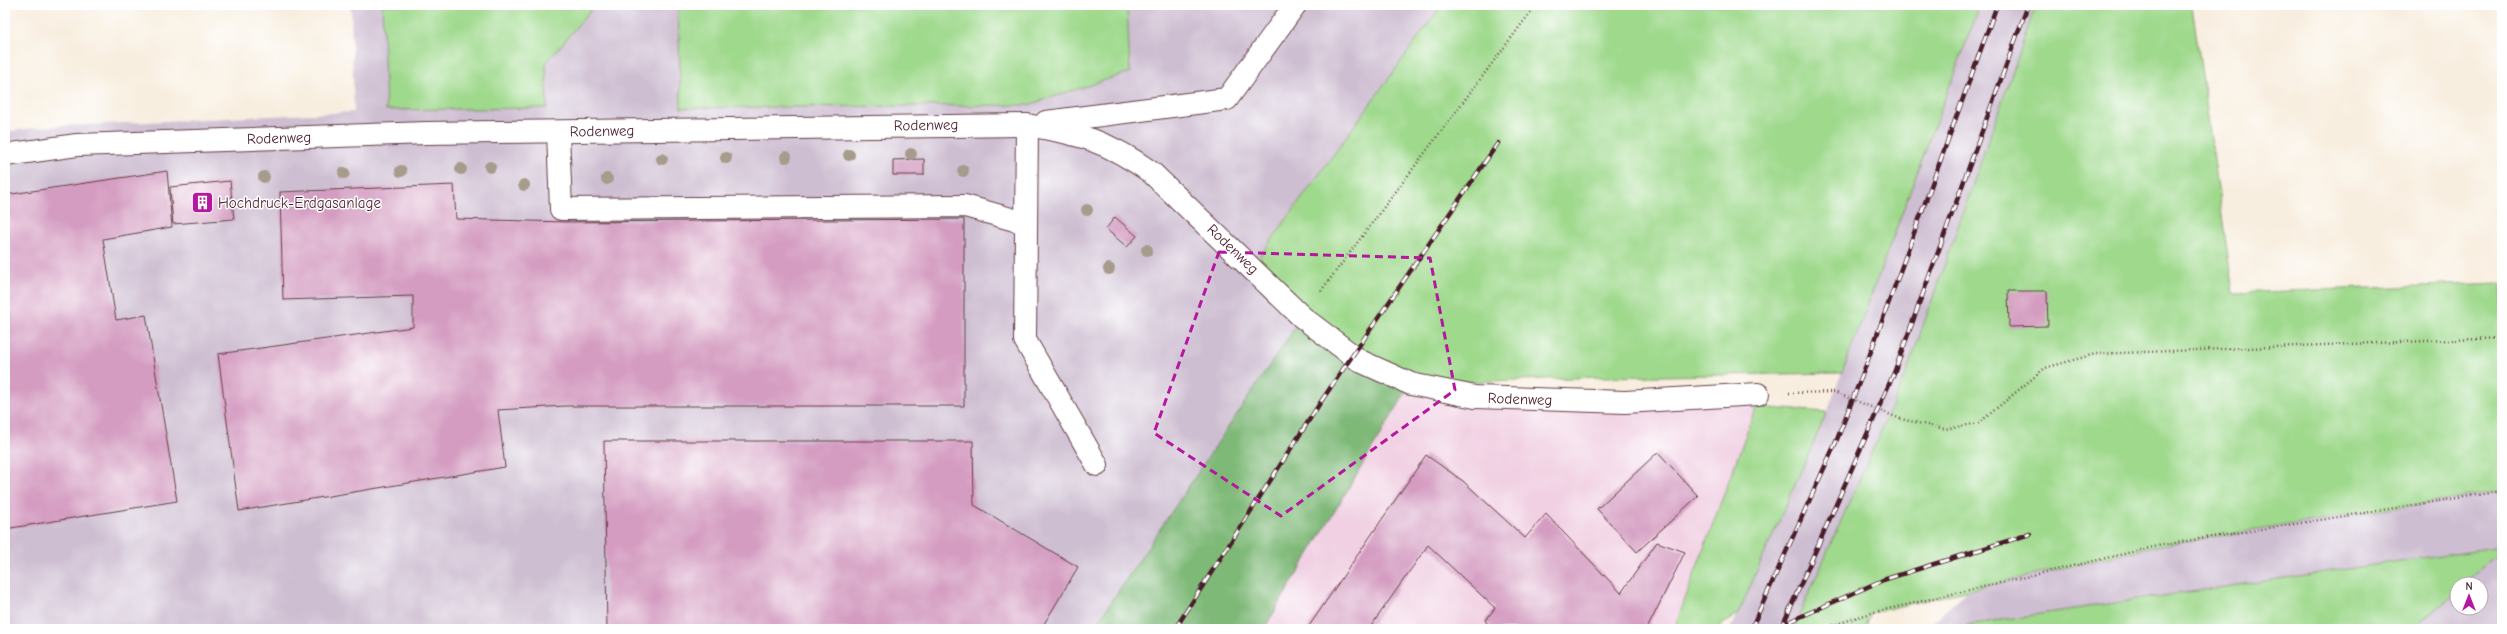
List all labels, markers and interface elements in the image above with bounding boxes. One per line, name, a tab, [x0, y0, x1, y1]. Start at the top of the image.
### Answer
street label: Rodenweg	[894, 115, 958, 135]
street label: Rodenweg	[570, 121, 634, 141]
street label: Rodenweg	[246, 128, 312, 148]
building icon: Hochdruck-Erdgasanlage	[189, 190, 215, 216]
place label: Hochdruck-Erdgasanlage	[218, 194, 382, 212]
street label: Rodenweg	[1204, 220, 1262, 278]
street label: Rodenweg	[1487, 389, 1553, 409]
north arrow	[2449, 576, 2489, 616]
text: N	[2465, 580, 2473, 593]

